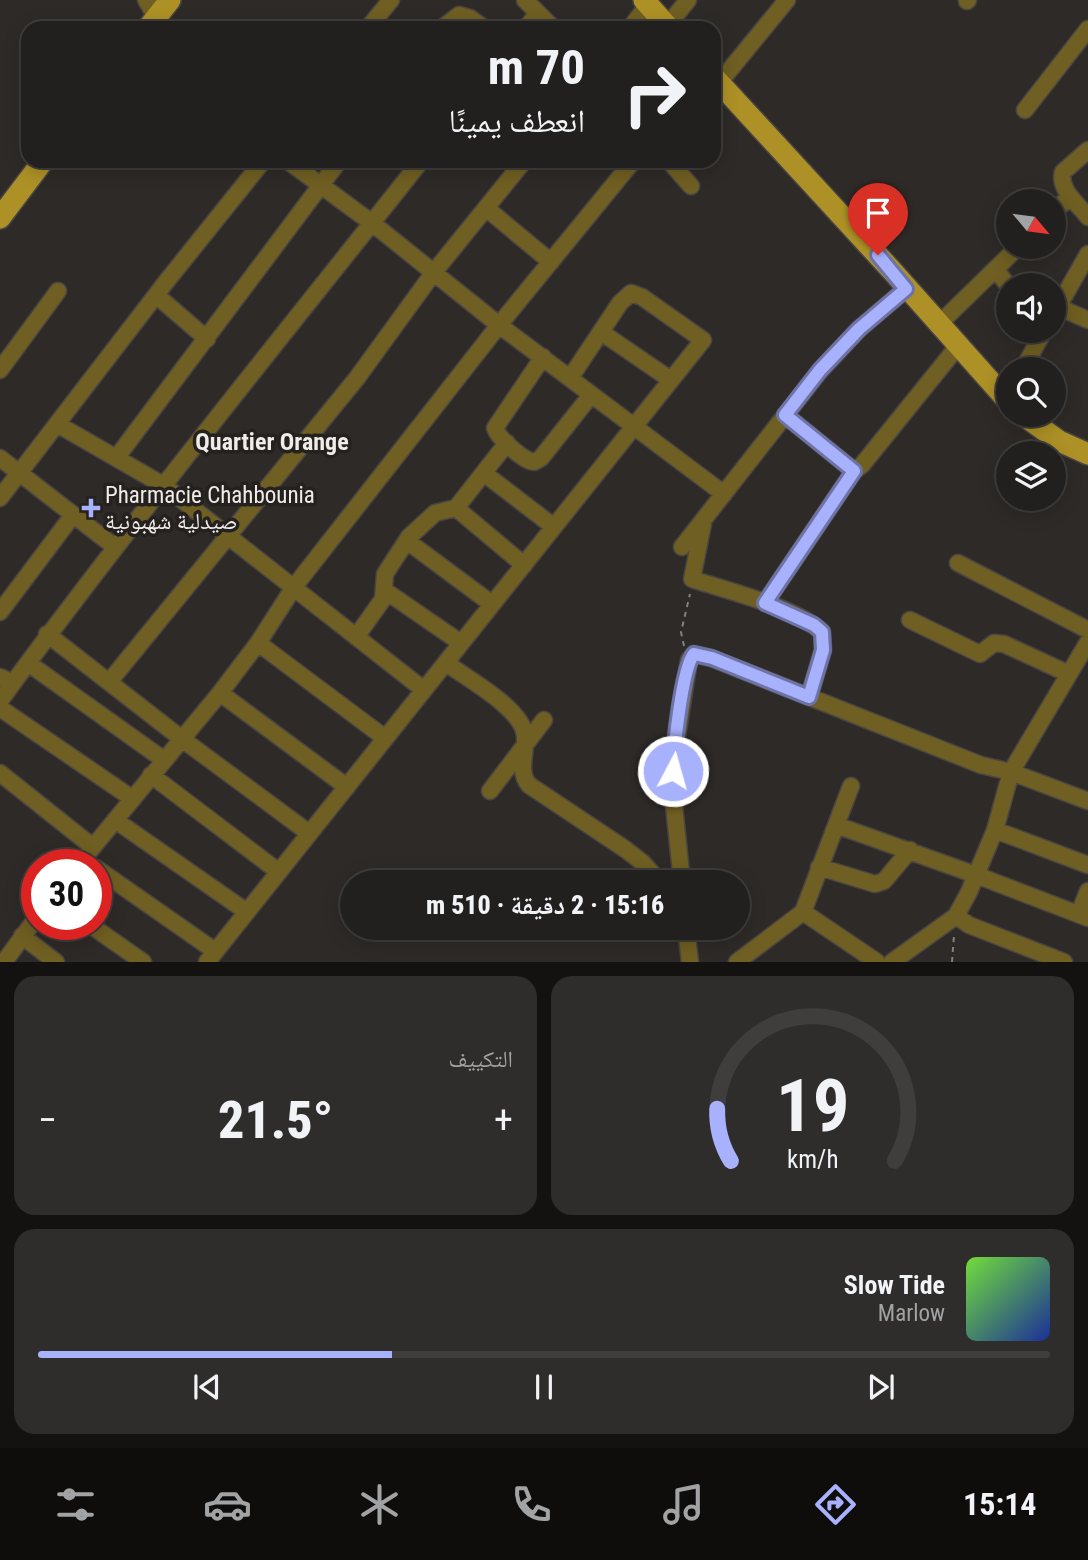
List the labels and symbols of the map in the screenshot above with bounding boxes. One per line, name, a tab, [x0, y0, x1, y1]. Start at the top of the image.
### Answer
pin	[848, 183, 908, 255]
north arrow	[996, 189, 1066, 259]
district label: Quartier Orange	[195, 428, 349, 456]
place label: Pharmacie Chahbounia صيدلية شهبونية	[105, 482, 315, 535]
marker: Pharmacie Chahbounia صيدلية شهبونية	[83, 500, 99, 516]
position arrow	[636, 734, 710, 808]
speed limit sign: 30	[21, 849, 112, 940]

